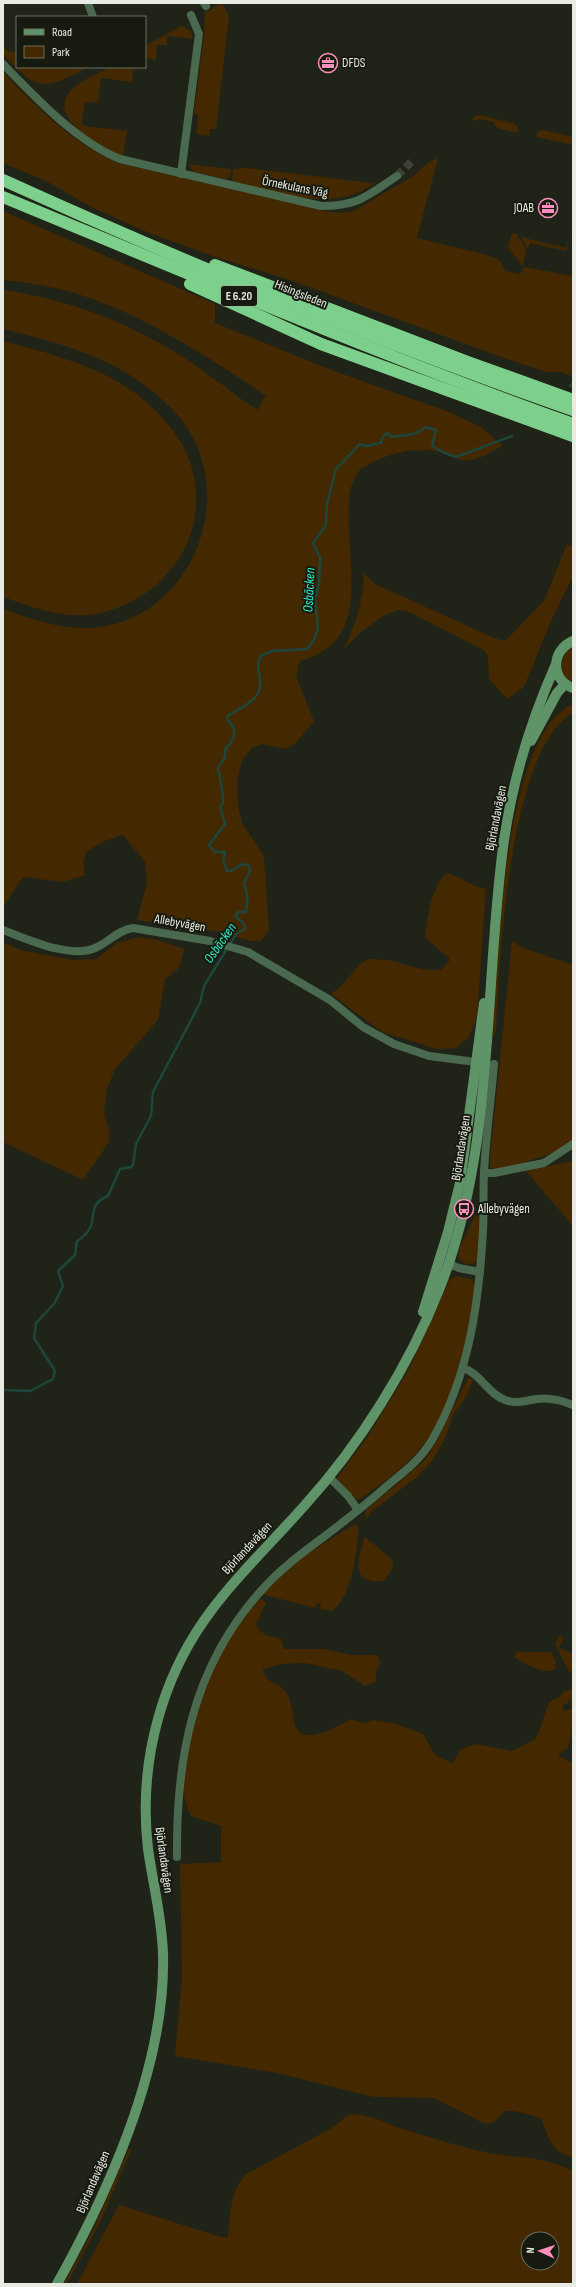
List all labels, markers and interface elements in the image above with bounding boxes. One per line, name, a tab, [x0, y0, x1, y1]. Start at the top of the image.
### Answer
legend	[16, 16, 146, 68]
text: Road	[52, 25, 72, 40]
text: Park	[52, 45, 70, 60]
office icon: DFDS	[317, 52, 339, 74]
place label: DFDS	[342, 55, 366, 71]
street label: Örnekulans Väg	[261, 172, 329, 201]
office icon: JOAB	[537, 197, 559, 219]
place label: JOAB	[513, 200, 534, 216]
street label: Hisingsleden	[272, 276, 330, 312]
road number: E 6.20	[221, 286, 257, 306]
water label: Osbäcken	[299, 567, 319, 613]
street label: Björlandavägen	[482, 784, 510, 852]
street label: Allebyvägen	[152, 910, 207, 935]
water label: Osbäcken	[200, 920, 240, 966]
street label: Björlandavägen	[448, 1114, 474, 1182]
bus stop icon: Allebyvägen	[453, 1198, 475, 1220]
place label: Allebyvägen	[477, 1201, 530, 1217]
street label: Björlandavägen	[219, 1518, 275, 1578]
street label: Björlandavägen	[151, 1826, 177, 1894]
street label: Björlandavägen	[73, 2148, 113, 2216]
north arrow	[520, 2231, 560, 2271]
text: N	[524, 2247, 537, 2254]

